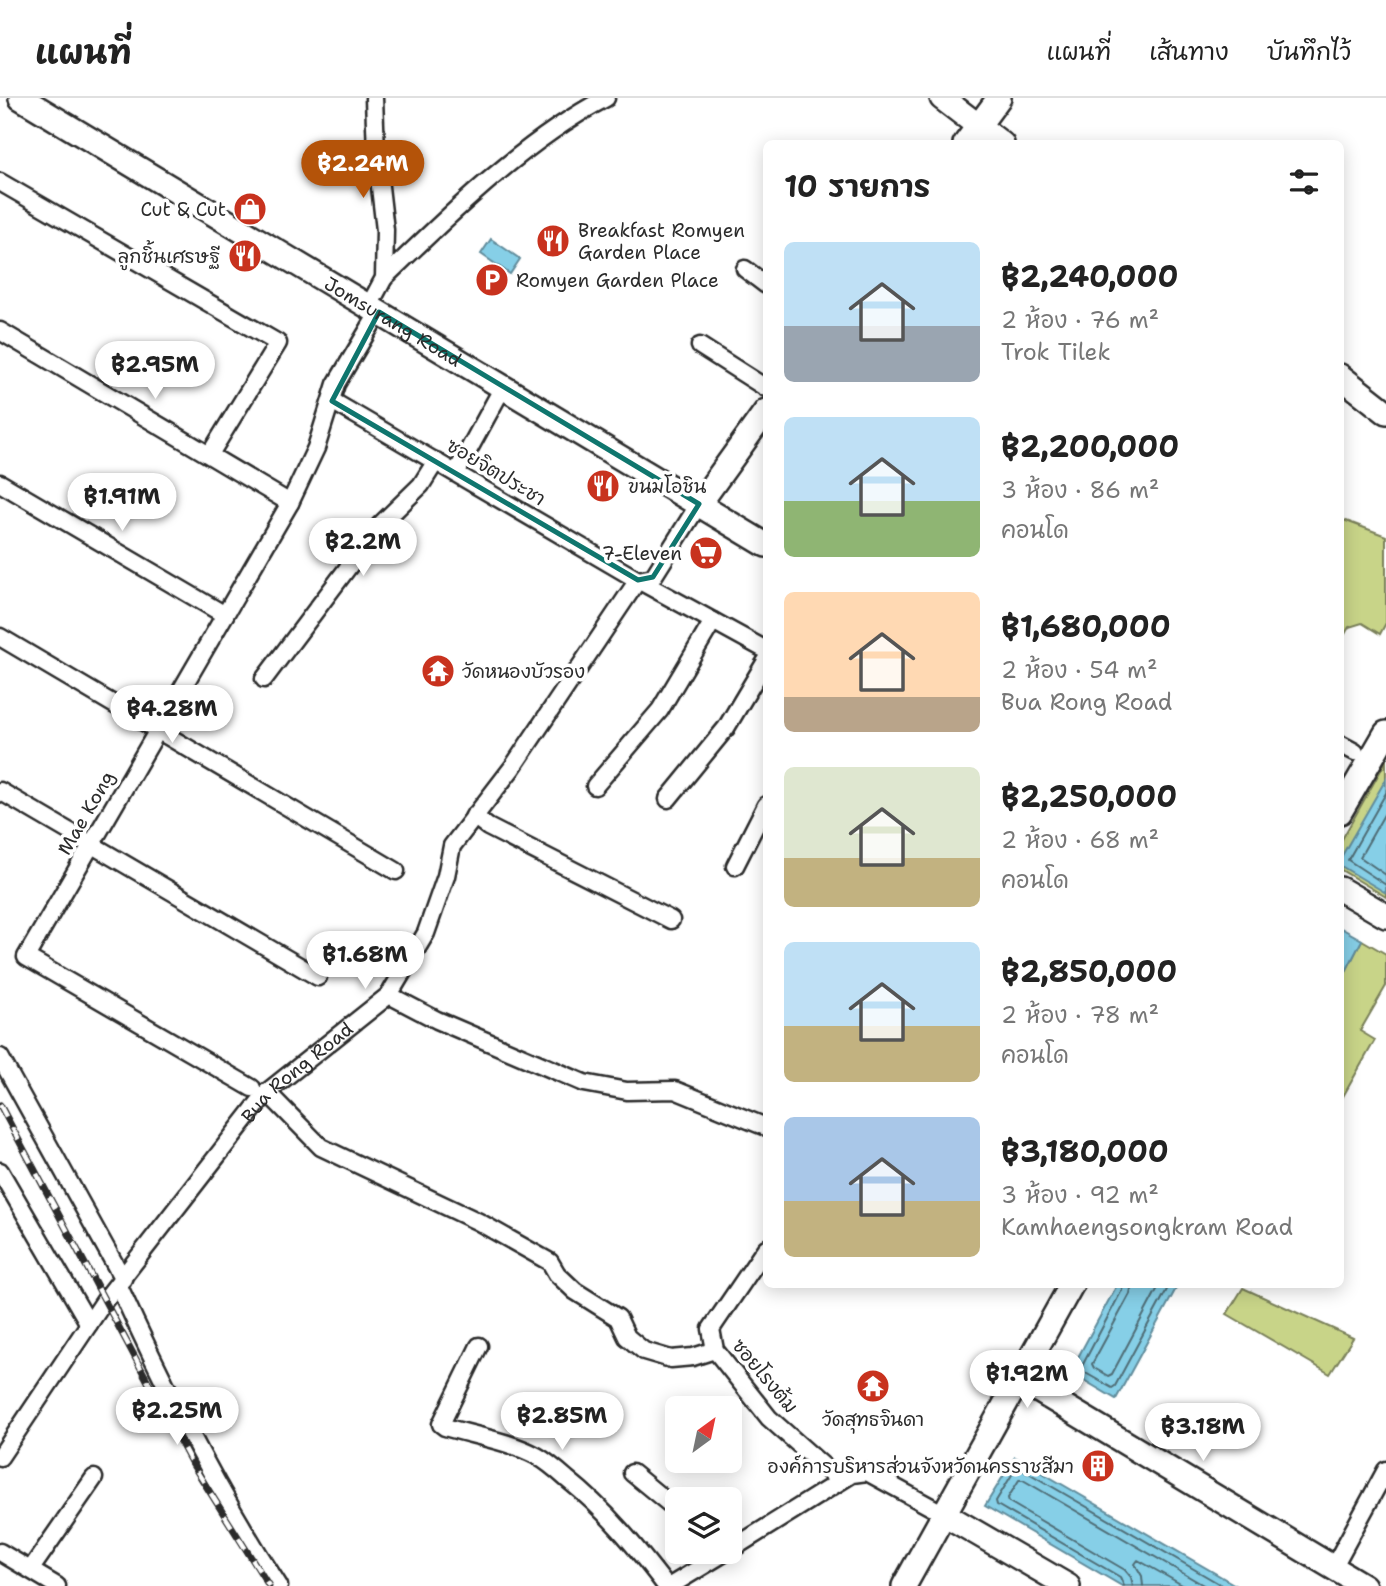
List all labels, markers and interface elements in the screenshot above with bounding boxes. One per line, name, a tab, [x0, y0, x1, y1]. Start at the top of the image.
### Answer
text: แผนที่	[35, 30, 132, 75]
text: แผนที่	[1046, 36, 1111, 68]
text: เส้นทาง	[1149, 36, 1229, 68]
text: บันทึกไว้	[1267, 36, 1351, 68]
pin: ฿2.24M	[306, 140, 420, 200]
text: ฿2.24M	[317, 148, 409, 178]
icon: filters	[1285, 163, 1323, 201]
text: 10 รายการ	[784, 166, 931, 207]
shop icon: Cut & Cut	[231, 190, 269, 228]
place label: Cut & Cut	[140, 197, 226, 222]
place label: Breakfast Romyen Garden Place	[578, 218, 745, 265]
restaurant icon: Breakfast Romyen Garden Place	[534, 222, 572, 260]
restaurant icon: ลูกชิ้นเศรษฐี	[226, 237, 264, 275]
place label: ลูกชิ้นเศรษฐี	[118, 240, 220, 271]
text: ฿2,240,000	[1001, 256, 1179, 297]
parking icon: Romyen Garden Place	[473, 261, 511, 299]
place label: Romyen Garden Place	[516, 268, 719, 293]
street label: Jomsurang Road	[320, 270, 466, 372]
icon: home	[840, 270, 924, 354]
text: 2 ห้อง · 76 m²	[1001, 305, 1159, 335]
text: Trok Tilek	[1001, 337, 1111, 367]
pin: ฿2.95M	[98, 342, 212, 401]
text: ฿2.95M	[111, 349, 199, 379]
text: ฿2,200,000	[1001, 426, 1179, 467]
street label: ซอยจิตประชา	[442, 433, 550, 511]
icon: home	[840, 445, 924, 529]
restaurant icon: ขนมโอชิน	[584, 467, 622, 505]
pin: ฿1.91M	[65, 474, 179, 533]
place label: ขนมโอชิน	[628, 474, 707, 499]
text: 3 ห้อง · 86 m²	[1001, 475, 1159, 505]
text: ฿1.91M	[83, 481, 161, 511]
text: คอนโด	[1001, 515, 1069, 545]
pin: ฿2.2M	[314, 518, 412, 578]
text: ฿2.2M	[325, 526, 401, 556]
supermarket icon: 7-Eleven	[687, 534, 725, 572]
place label: 7-Eleven	[602, 541, 682, 566]
text: ฿1,680,000	[1001, 606, 1171, 647]
icon: home	[840, 620, 924, 704]
temple icon: วัดหนองบัวรอง	[419, 652, 457, 690]
text: 2 ห้อง · 54 m²	[1001, 655, 1158, 685]
place label: วัดหนองบัวรอง	[462, 659, 585, 684]
pin: ฿4.28M	[115, 686, 229, 745]
text: Bua Rong Road	[1001, 687, 1172, 717]
text: ฿4.28M	[126, 693, 218, 723]
street label: Mae Kong	[52, 766, 120, 860]
text: ฿2,250,000	[1001, 776, 1177, 817]
icon: home	[840, 795, 924, 879]
text: 2 ห้อง · 68 m²	[1001, 825, 1159, 855]
text: คอนโด	[1001, 865, 1069, 895]
pin: ฿1.68M	[308, 932, 422, 991]
text: ฿1.68M	[322, 939, 408, 969]
text: ฿2,850,000	[1001, 951, 1177, 992]
icon: home	[840, 970, 924, 1054]
text: 2 ห้อง · 78 m²	[1001, 1000, 1159, 1030]
street label: Bua Rong Road	[235, 1016, 358, 1128]
text: คอนโด	[1001, 1040, 1069, 1070]
text: ฿3,180,000	[1001, 1131, 1169, 1172]
icon: home	[840, 1145, 924, 1229]
text: 3 ห้อง · 92 m²	[1001, 1180, 1159, 1210]
text: Kamhaengsongkram Road	[1001, 1212, 1293, 1242]
street label: ซอยโรงต้ม	[727, 1334, 803, 1418]
pin: ฿1.92M	[970, 1350, 1084, 1410]
text: ฿1.92M	[986, 1358, 1068, 1388]
temple icon: วัดสุทธจินดา	[854, 1367, 892, 1405]
pin: ฿2.25M	[120, 1388, 234, 1447]
pin: ฿2.85M	[505, 1392, 619, 1452]
text: ฿2.25M	[132, 1395, 222, 1425]
north arrow	[665, 1396, 742, 1474]
map controls	[665, 1396, 742, 1564]
text: ฿2.85M	[517, 1400, 607, 1430]
pin: ฿3.18M	[1146, 1404, 1260, 1463]
place label: วัดสุทธจินดา	[822, 1407, 924, 1434]
text: ฿3.18M	[1161, 1411, 1245, 1441]
building icon: องค์การบริหารส่วนจังหวัดนครราชสีมา	[1079, 1447, 1117, 1485]
place label: องค์การบริหารส่วนจังหวัดนครราชสีมา	[768, 1454, 1074, 1479]
button: layers	[665, 1487, 742, 1564]

